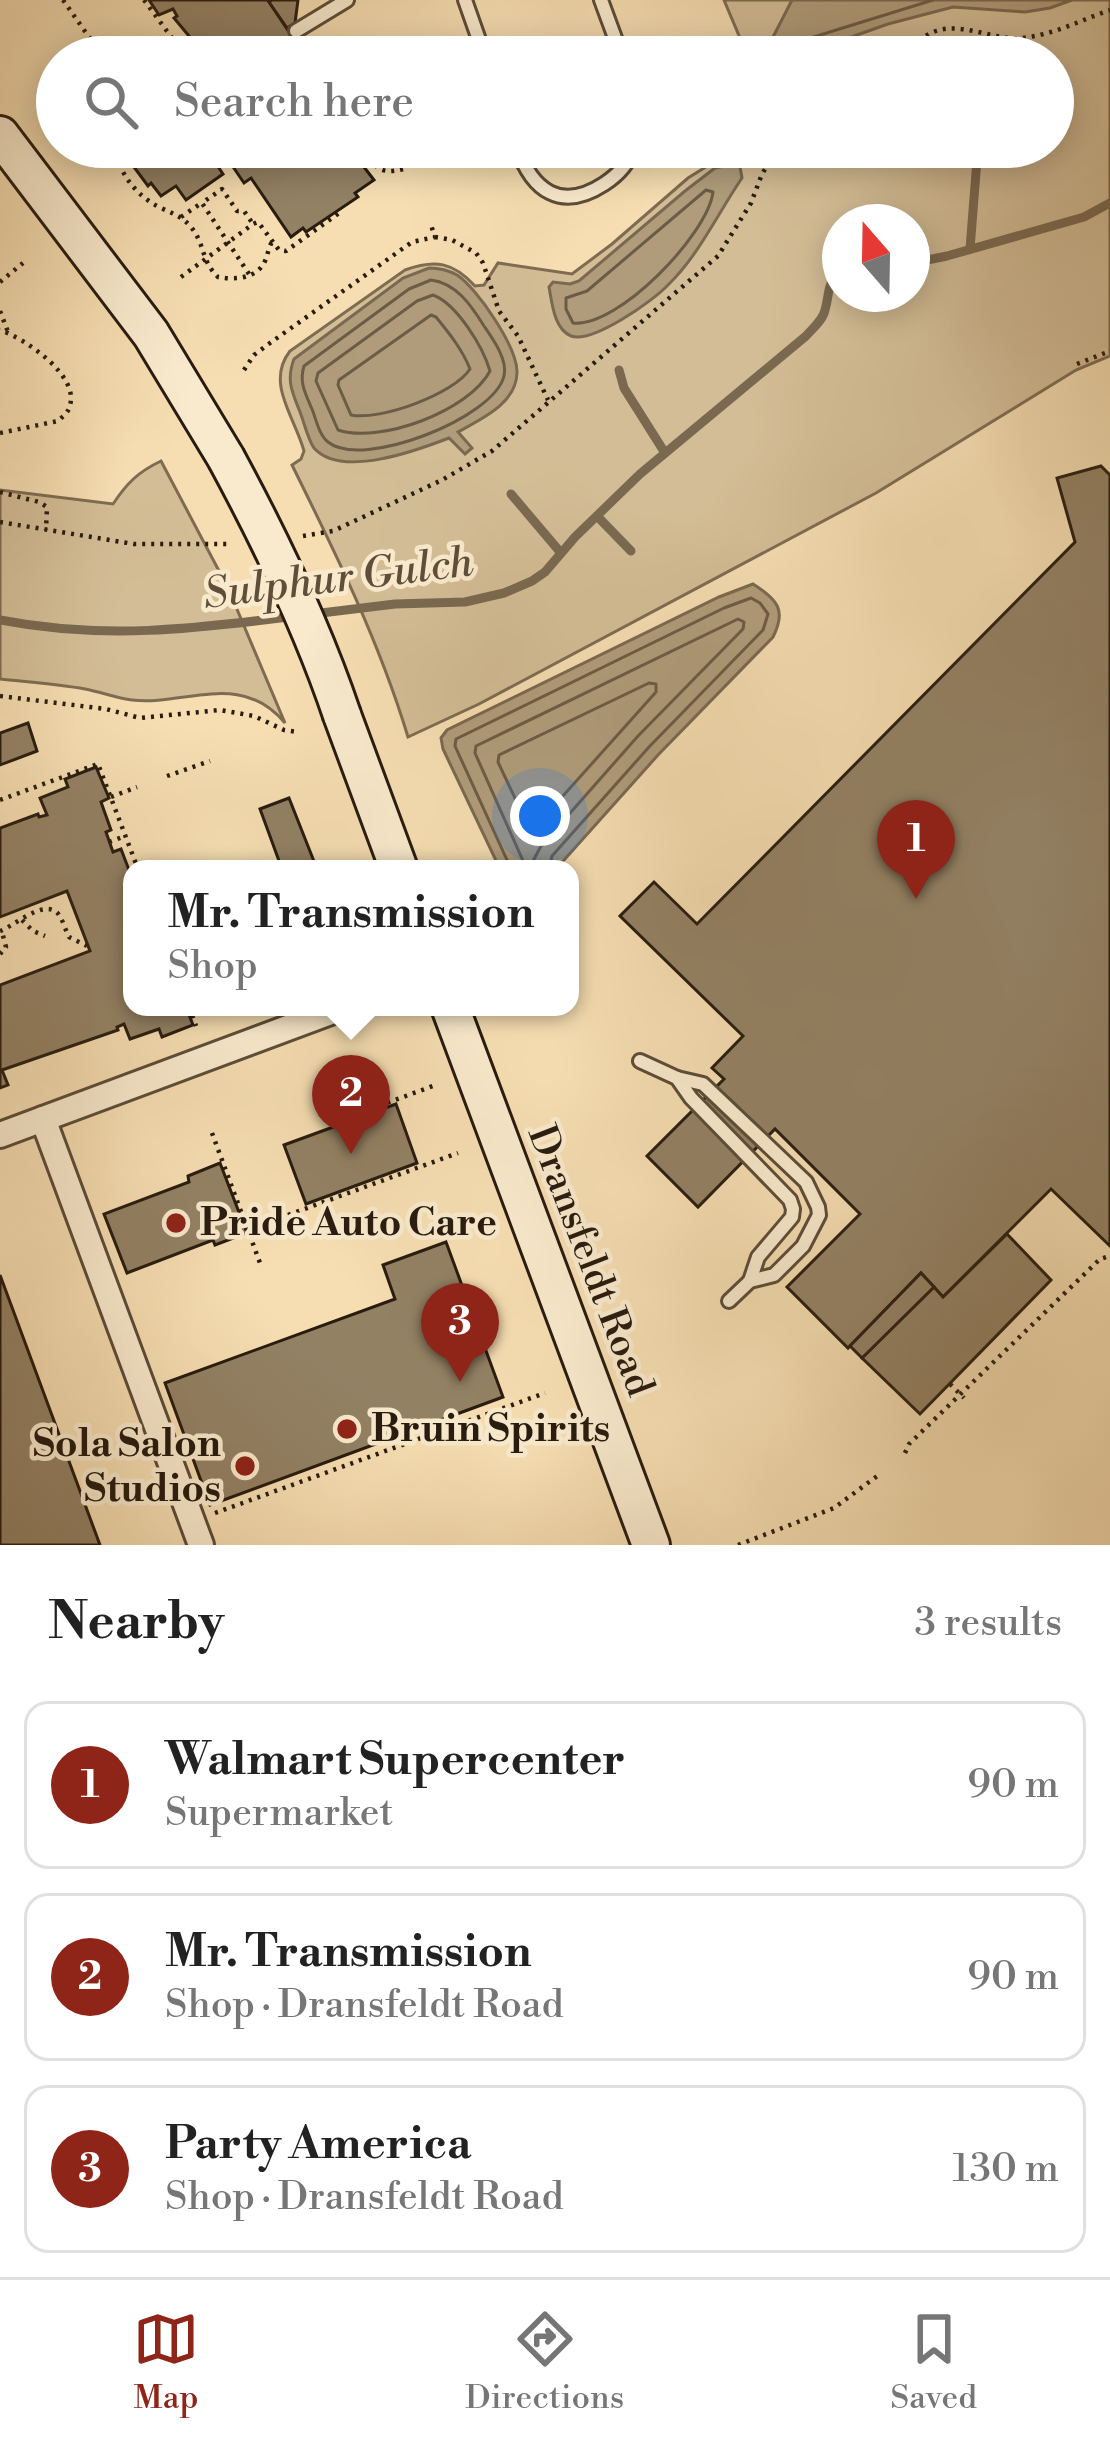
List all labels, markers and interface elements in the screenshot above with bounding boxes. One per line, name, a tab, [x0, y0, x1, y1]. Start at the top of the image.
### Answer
search box	[36, 36, 1074, 168]
icon: search	[78, 69, 144, 135]
text: Search here	[174, 74, 414, 131]
north arrow	[822, 204, 930, 312]
water label: Sulphur Gulch	[200, 536, 477, 622]
your location	[510, 786, 570, 846]
pin: 1	[877, 800, 955, 899]
popup	[123, 860, 579, 1016]
text: Mr. Transmission	[168, 885, 534, 942]
text: Shop	[168, 942, 258, 991]
pin: 2	[312, 1055, 390, 1154]
street label: Dransfeldt Road	[516, 1119, 664, 1403]
place label: Pride Auto Care	[200, 1199, 497, 1248]
marker: Pride Auto Care	[163, 1210, 189, 1236]
pin: 3	[421, 1283, 499, 1382]
place label: Bruin Spirits	[371, 1405, 610, 1454]
marker: Bruin Spirits	[334, 1416, 360, 1442]
place label: Sola Salon Studios	[33, 1420, 221, 1514]
marker: Sola Salon Studios	[232, 1453, 258, 1479]
text: Nearby	[48, 1591, 224, 1655]
text: 3 results	[914, 1599, 1062, 1648]
text: Walmart Supercenter	[165, 1732, 625, 1789]
text: 1	[81, 1761, 99, 1810]
text: 90 m	[967, 1761, 1059, 1810]
text: Supermarket	[165, 1789, 393, 1838]
text: Mr. Transmission	[165, 1924, 532, 1981]
text: 2	[78, 1953, 102, 2002]
text: 90 m	[967, 1953, 1059, 2002]
text: Shop · Dransfeldt Road	[165, 1981, 564, 2030]
text: Party America	[165, 2116, 471, 2173]
text: 3	[78, 2145, 102, 2194]
text: 130 m	[953, 2145, 1059, 2194]
text: Shop · Dransfeldt Road	[165, 2173, 564, 2222]
tab: Map	[133, 2306, 199, 2419]
tab: Directions	[465, 2306, 624, 2419]
tab: Saved	[890, 2306, 977, 2419]

